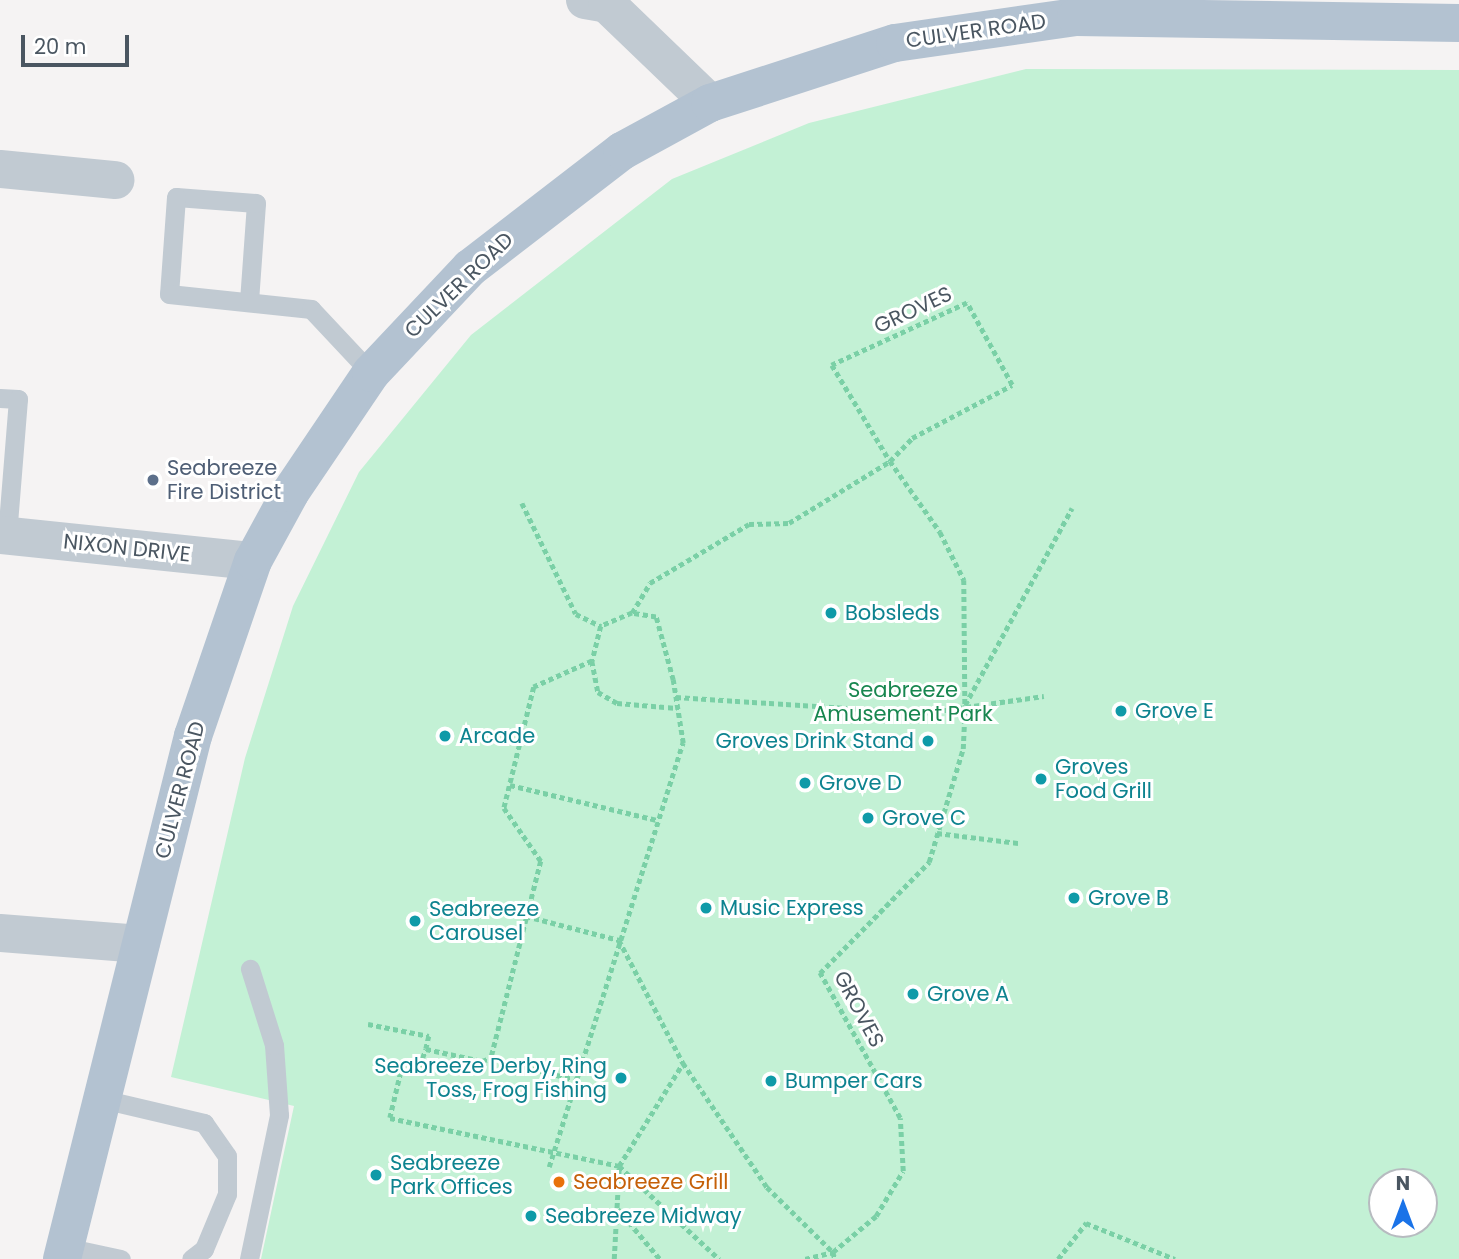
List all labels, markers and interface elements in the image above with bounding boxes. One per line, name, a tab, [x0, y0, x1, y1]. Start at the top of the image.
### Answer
street label: CULVER ROAD	[904, 9, 1048, 53]
scale bar	[24, 21, 133, 65]
text: 20 m	[34, 32, 87, 61]
street label: CULVER ROAD	[400, 227, 518, 343]
street label: GROVES	[870, 281, 956, 339]
place label: Seabreeze Fire District	[167, 455, 281, 505]
marker: Seabreeze Fire District	[145, 472, 161, 488]
street label: NIXON DRIVE	[62, 529, 192, 567]
place label: Bobsleds	[845, 600, 940, 626]
marker: Bobsleds	[823, 605, 839, 621]
park label: Seabreeze Amusement Park	[813, 677, 993, 727]
place label: Grove E	[1135, 698, 1214, 724]
marker: Grove E	[1113, 703, 1129, 719]
street label: CULVER ROAD	[150, 719, 210, 861]
place label: Arcade	[459, 723, 535, 749]
marker: Arcade	[437, 728, 453, 744]
place label: Groves Drink Stand	[716, 728, 914, 754]
marker: Groves Drink Stand	[920, 733, 936, 749]
place label: Groves Food Grill	[1055, 754, 1152, 804]
place label: Grove D	[819, 770, 902, 796]
marker: Groves Food Grill	[1033, 771, 1049, 787]
marker: Grove D	[797, 775, 813, 791]
place label: Grove C	[882, 805, 966, 831]
marker: Grove C	[860, 810, 876, 826]
place label: Grove B	[1088, 885, 1169, 911]
marker: Grove B	[1066, 890, 1082, 906]
place label: Music Express	[720, 895, 864, 921]
place label: Seabreeze Carousel	[429, 896, 539, 946]
marker: Music Express	[698, 900, 714, 916]
marker: Seabreeze Carousel	[407, 913, 423, 929]
street label: GROVES	[828, 966, 890, 1052]
place label: Grove A	[927, 981, 1009, 1007]
marker: Grove A	[905, 986, 921, 1002]
place label: Seabreeze Derby, Ring Toss, Frog Fishing	[374, 1053, 607, 1103]
place label: Bumper Cars	[785, 1068, 923, 1094]
marker: Seabreeze Derby, Ring Toss, Frog Fishing	[613, 1070, 629, 1086]
marker: Bumper Cars	[763, 1073, 779, 1089]
place label: Seabreeze Park Offices	[390, 1150, 513, 1200]
marker: Seabreeze Park Offices	[368, 1167, 384, 1183]
north arrow	[1368, 1168, 1438, 1238]
place label: Seabreeze Grill	[573, 1169, 728, 1195]
text: N	[1396, 1170, 1410, 1197]
marker: Seabreeze Grill	[551, 1174, 567, 1190]
place label: Seabreeze Midway	[545, 1203, 741, 1229]
marker: Seabreeze Midway	[523, 1208, 539, 1224]

